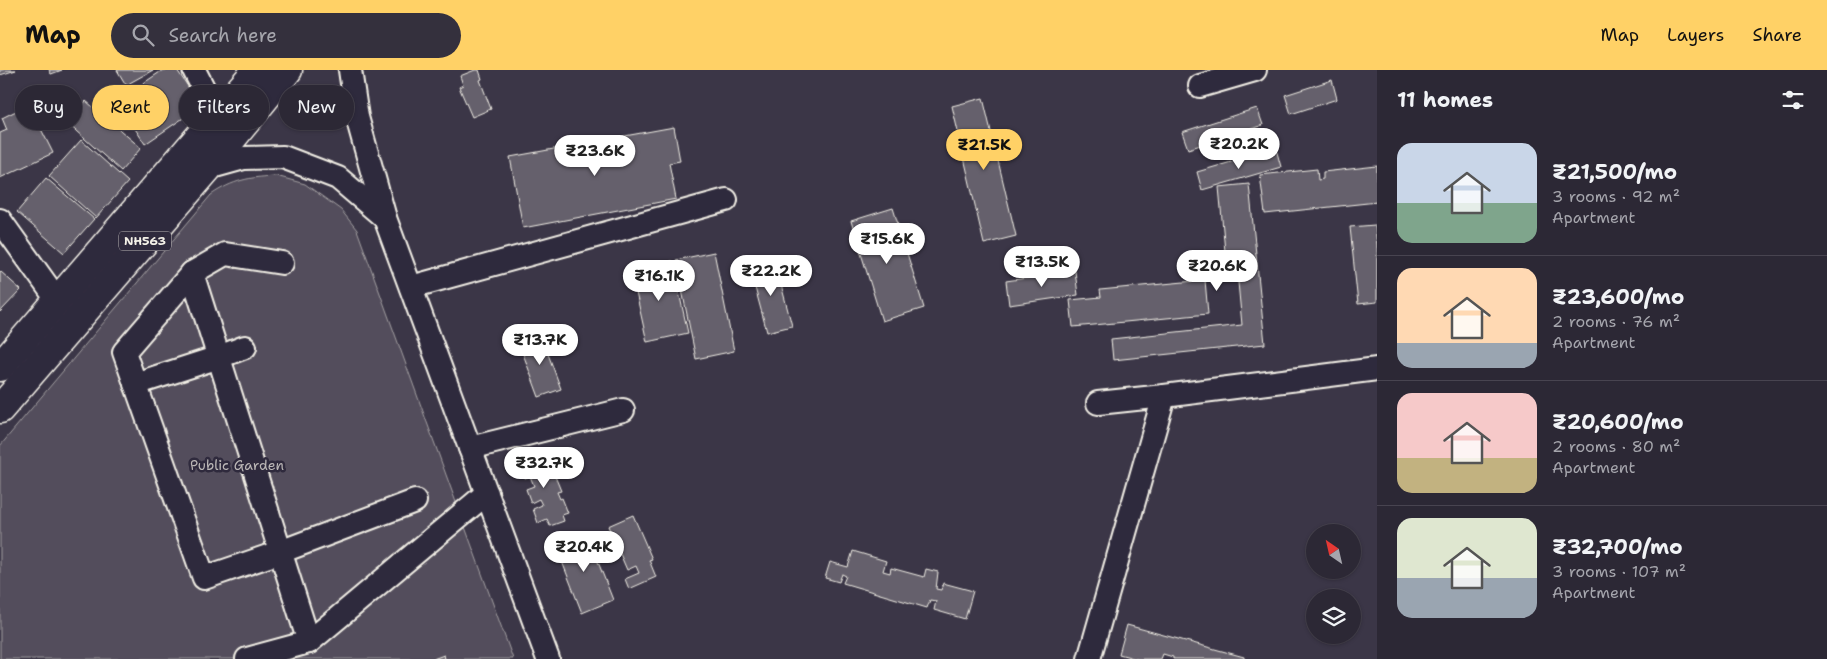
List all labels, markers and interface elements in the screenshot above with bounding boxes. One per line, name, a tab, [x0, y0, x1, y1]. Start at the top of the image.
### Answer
search box	[111, 13, 461, 58]
text: Map	[25, 19, 81, 51]
icon: search	[129, 21, 157, 49]
text: Search here	[169, 23, 277, 48]
text: Map	[1601, 23, 1639, 47]
text: Layers	[1667, 23, 1724, 47]
text: Share	[1752, 23, 1802, 47]
chip: Buy	[15, 85, 82, 130]
chip: Rent	[92, 85, 169, 130]
chip: Filters	[179, 85, 269, 130]
chip: New	[279, 85, 354, 130]
text: 11 homes	[1397, 86, 1493, 114]
icon: filters	[1779, 86, 1807, 114]
pin: ₹21.5K	[943, 128, 1025, 171]
pin: ₹20.2K	[1198, 128, 1280, 170]
text: ₹20.2K	[1210, 133, 1268, 154]
pin: ₹23.6K	[554, 134, 636, 177]
text: ₹21.5K	[957, 134, 1011, 155]
text: ₹23.6K	[565, 140, 625, 161]
text: ₹21,500/mo	[1552, 158, 1677, 186]
icon: home	[1437, 163, 1497, 223]
text: 3 rooms · 92 m²	[1552, 186, 1680, 207]
text: Apartment	[1552, 207, 1635, 228]
pin: ₹15.6K	[846, 222, 928, 265]
text: ₹15.6K	[860, 228, 914, 249]
road number: NH563	[119, 232, 171, 250]
pin: ₹13.5K	[1001, 246, 1083, 288]
pin: ₹20.6K	[1176, 250, 1258, 292]
text: ₹13.5K	[1015, 251, 1069, 272]
pin: ₹22.2K	[730, 254, 812, 297]
text: ₹20.6K	[1188, 255, 1246, 276]
pin: ₹16.1K	[618, 260, 700, 302]
text: ₹22.2K	[741, 260, 801, 281]
text: ₹16.1K	[634, 265, 684, 286]
text: ₹23,600/mo	[1552, 283, 1684, 311]
icon: home	[1437, 288, 1497, 348]
text: 2 rooms · 76 m²	[1552, 311, 1680, 332]
pin: ₹13.7K	[499, 324, 581, 366]
text: ₹13.7K	[513, 329, 567, 350]
text: Apartment	[1552, 332, 1635, 353]
text: ₹20,600/mo	[1552, 408, 1684, 436]
icon: home	[1437, 413, 1497, 473]
text: 2 rooms · 80 m²	[1552, 436, 1680, 457]
pin: ₹32.7K	[503, 446, 585, 489]
text: ₹32.7K	[515, 452, 573, 473]
park label: Public Garden	[190, 456, 284, 474]
text: Apartment	[1552, 457, 1635, 478]
north arrow	[1306, 524, 1361, 579]
map controls	[1306, 524, 1361, 644]
pin: ₹20.4K	[543, 530, 625, 573]
text: ₹32,700/mo	[1552, 533, 1683, 561]
text: ₹20.4K	[555, 536, 613, 557]
icon: home	[1437, 538, 1497, 598]
text: 3 rooms · 107 m²	[1552, 561, 1686, 582]
text: Apartment	[1552, 582, 1635, 603]
button: layers	[1306, 589, 1361, 644]

